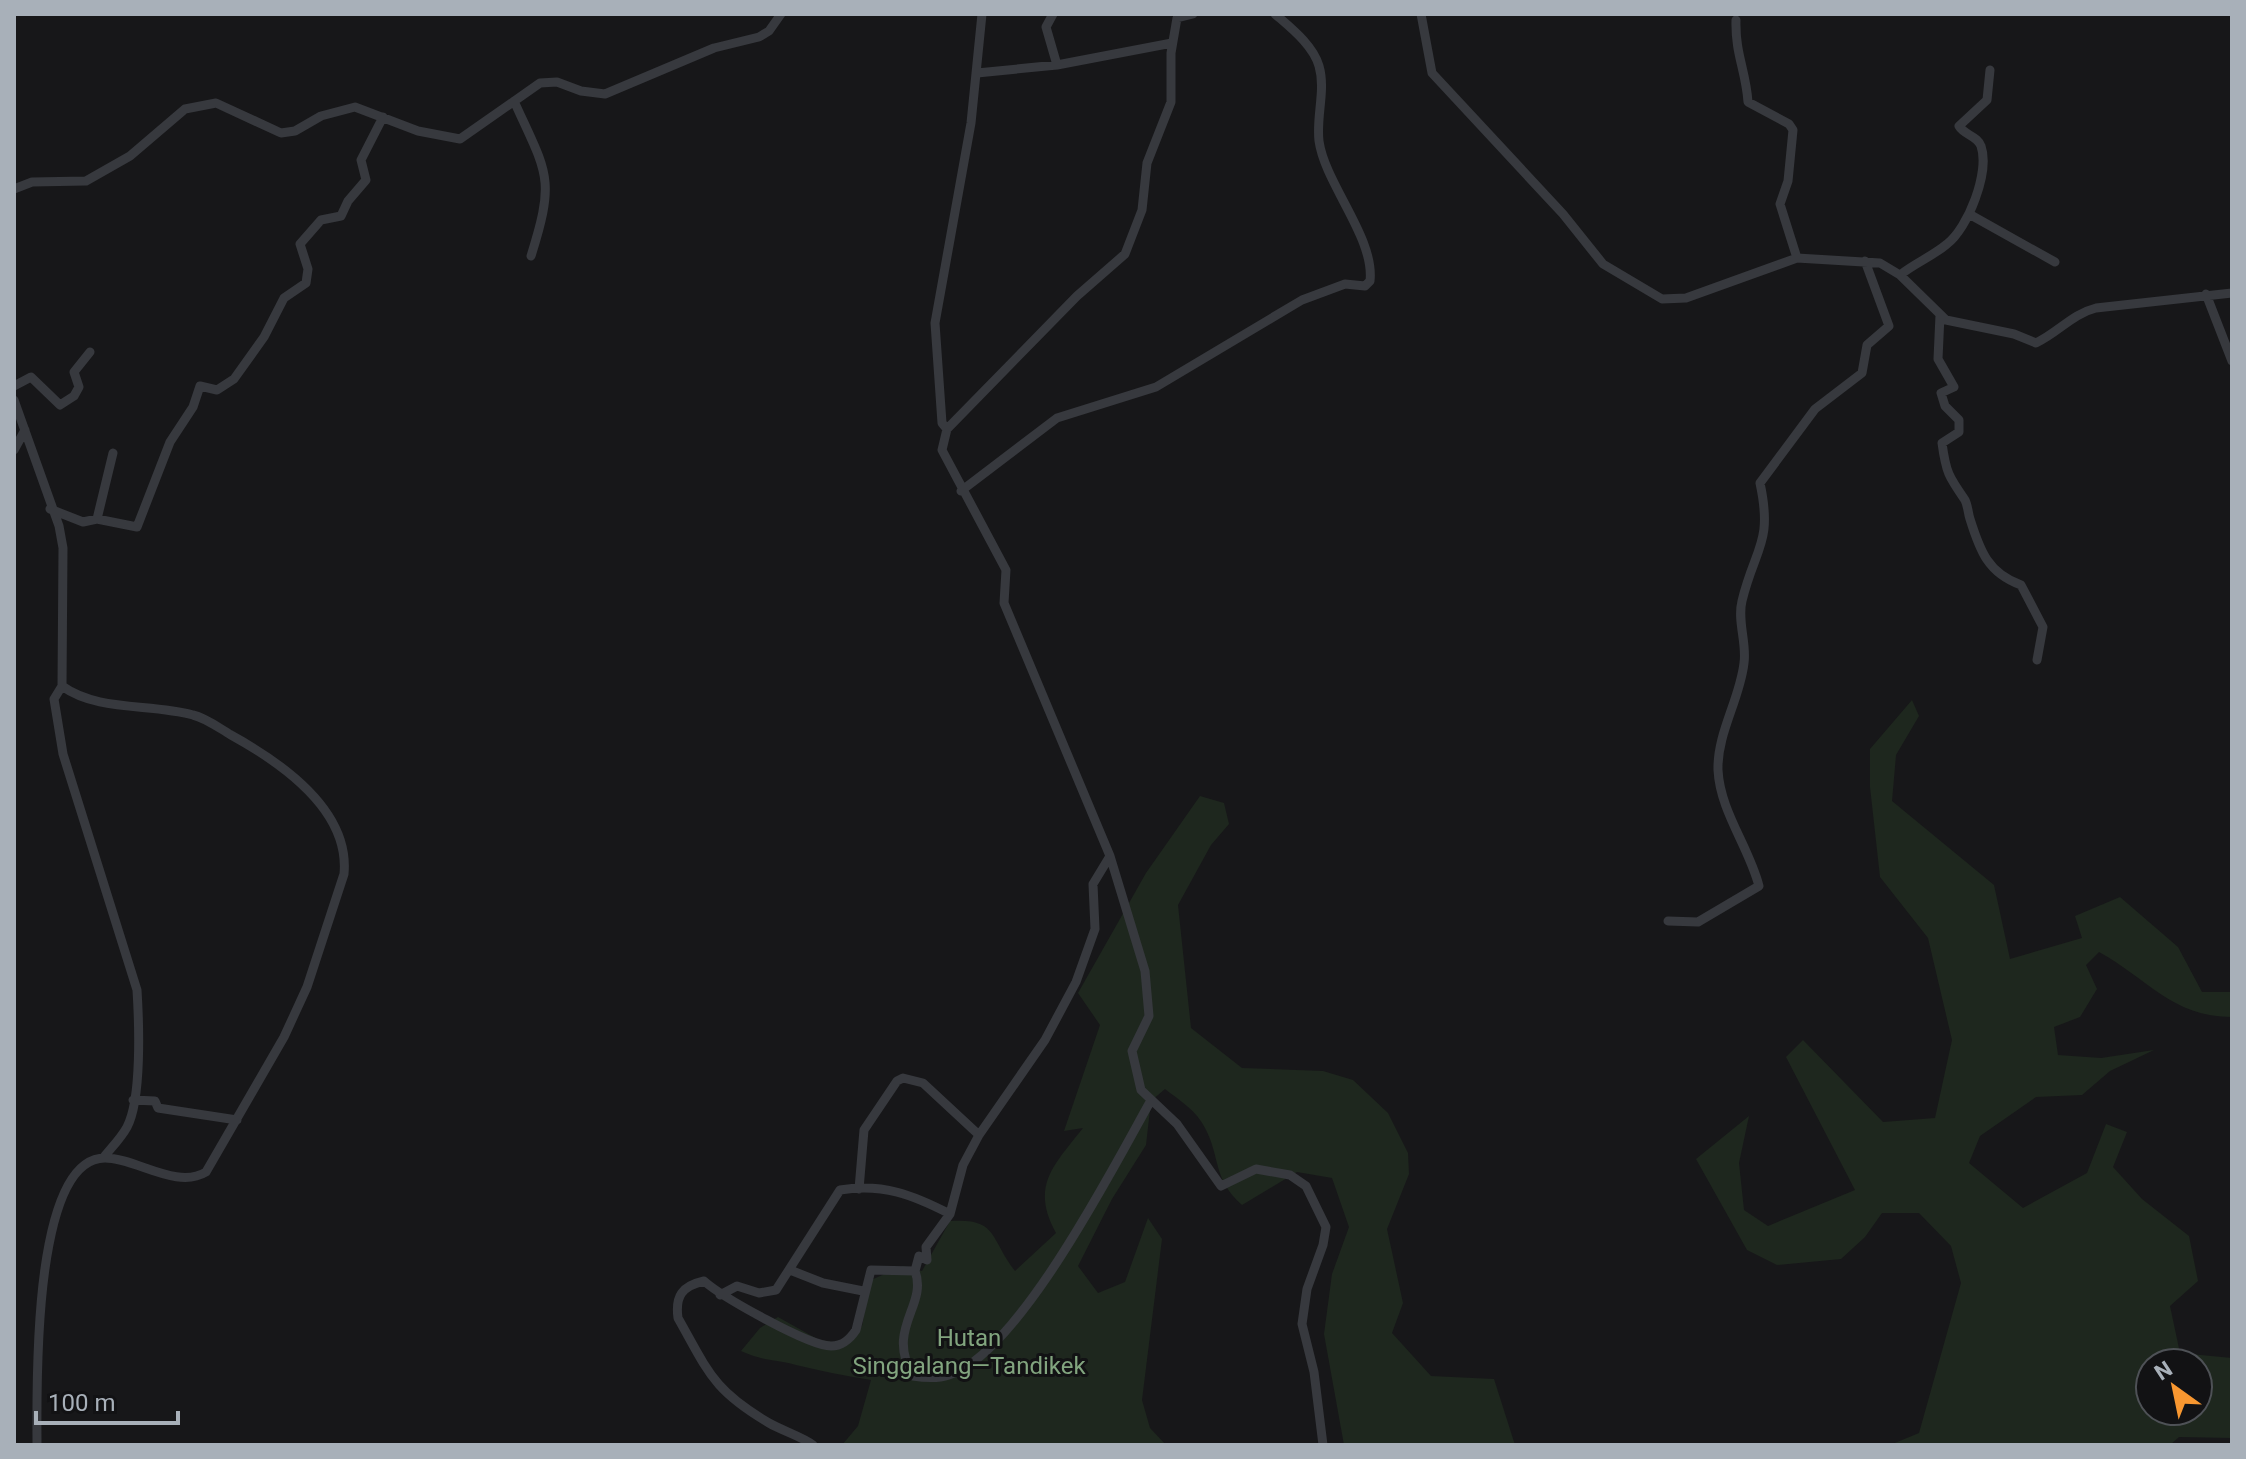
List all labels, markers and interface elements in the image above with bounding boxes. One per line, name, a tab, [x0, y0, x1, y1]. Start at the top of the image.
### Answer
park label: Hutan Singgalang—Tandikek	[852, 1324, 1086, 1380]
north arrow	[2134, 1347, 2214, 1427]
text: N	[2150, 1356, 2177, 1385]
scale bar	[36, 1375, 178, 1425]
text: 100 m	[48, 1389, 115, 1417]

